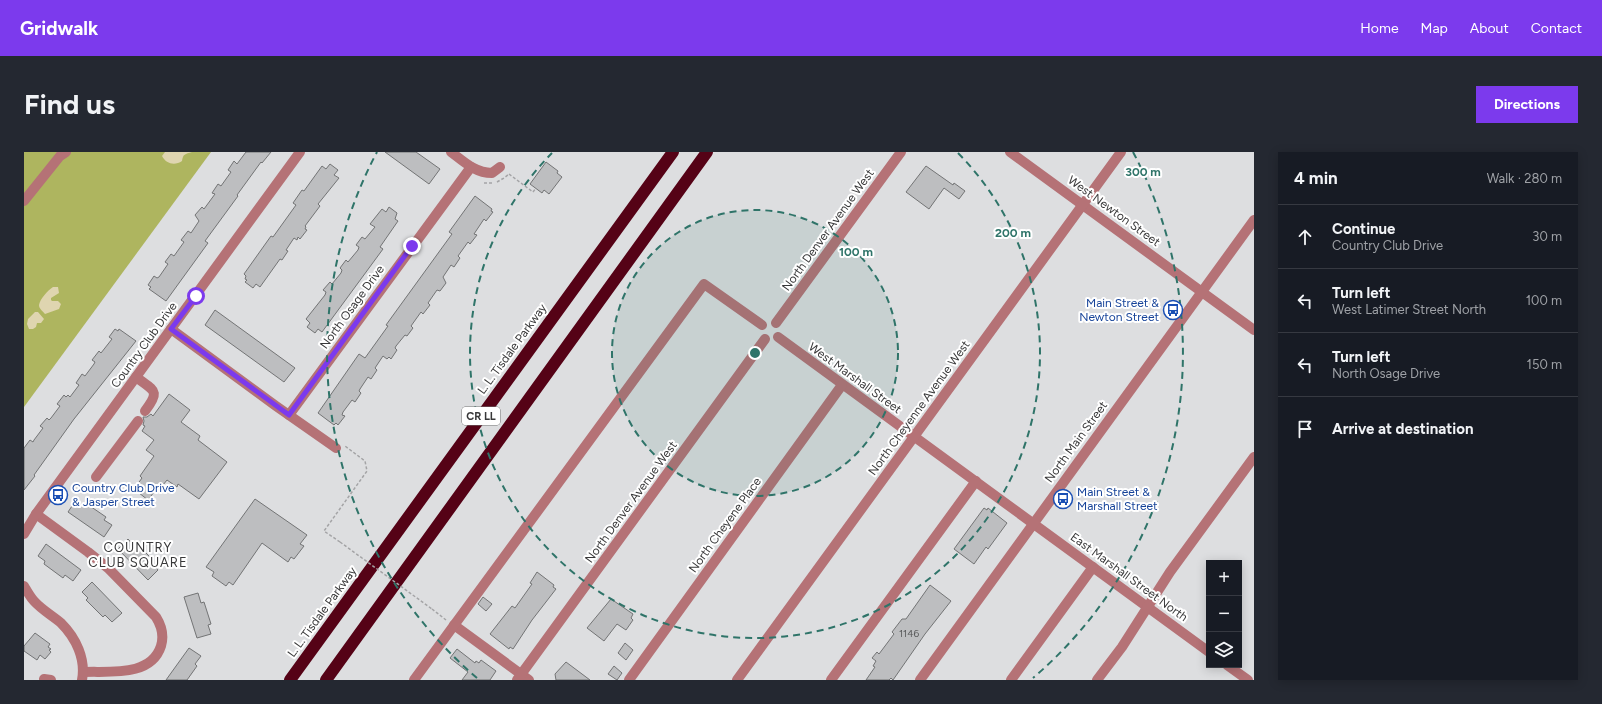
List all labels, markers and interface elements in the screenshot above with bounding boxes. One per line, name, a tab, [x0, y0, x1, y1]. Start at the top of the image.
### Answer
text: Gridwalk	[20, 17, 98, 40]
text: Home	[1360, 20, 1399, 37]
text: Map	[1421, 20, 1448, 37]
text: About	[1470, 20, 1509, 37]
text: Contact	[1531, 20, 1582, 37]
button: Directions	[1476, 86, 1578, 123]
text: Find us	[24, 87, 115, 121]
text: 300 m	[1125, 165, 1161, 179]
street label: North Denver Avenue West	[779, 166, 877, 294]
text: 4 min	[1294, 168, 1338, 188]
text: Walk · 280 m	[1487, 171, 1562, 186]
street label: West Newton Street	[1065, 173, 1163, 249]
text: Continue	[1332, 220, 1395, 238]
text: 200 m	[995, 226, 1031, 240]
icon: ahead	[1294, 226, 1316, 248]
text: 30 m	[1532, 229, 1562, 244]
route end	[403, 237, 421, 255]
text: Country Club Drive	[1332, 238, 1443, 253]
text: 100 m	[839, 245, 873, 259]
street label: North Osage Drive	[317, 262, 387, 352]
text: Turn left	[1332, 284, 1390, 302]
route start	[187, 287, 205, 305]
icon: left	[1294, 290, 1316, 312]
text: 100 m	[1526, 293, 1562, 308]
place label: Main Street & Newton Street	[1079, 296, 1159, 324]
street label: Country Club Drive	[108, 299, 180, 391]
bus stop icon: Main Street & Newton Street	[1162, 299, 1184, 321]
street label: L. L. Tisdale Parkway	[475, 301, 550, 397]
text: West Latimer Street North	[1332, 302, 1486, 317]
street label: North Cheyenne Avenue West	[865, 338, 973, 478]
street label: West Marshall Street	[806, 340, 904, 417]
centre of rings	[748, 346, 762, 360]
text: Turn left	[1332, 348, 1390, 366]
icon: left	[1294, 354, 1316, 376]
text: 150 m	[1527, 357, 1562, 372]
text: North Osage Drive	[1332, 366, 1440, 381]
street label: North Main Street	[1042, 398, 1110, 485]
road number: CR LL	[462, 407, 500, 425]
icon: arrive	[1294, 418, 1316, 440]
text: Arrive at destination	[1332, 420, 1473, 438]
street label: North Denver Avenue West	[582, 438, 680, 566]
street label: North Cheyene Place	[686, 474, 764, 575]
place label: Country Club Drive & Jasper Street	[72, 481, 175, 509]
bus stop icon: Country Club Drive & Jasper Street	[47, 484, 69, 506]
place label: Main Street & Marshall Street	[1077, 485, 1158, 513]
bus stop icon: Main Street & Marshall Street	[1052, 488, 1074, 510]
street label: East Marshall Street North	[1068, 530, 1191, 624]
district label: COUNTRY CLUB SQUARE	[88, 540, 188, 570]
map controls	[1206, 560, 1242, 668]
button: +	[1206, 560, 1242, 596]
street label: L. L. Tisdale Parkway	[285, 564, 360, 660]
button: −	[1206, 596, 1242, 632]
house number: 1146	[899, 627, 919, 640]
button: layers	[1206, 632, 1242, 668]

